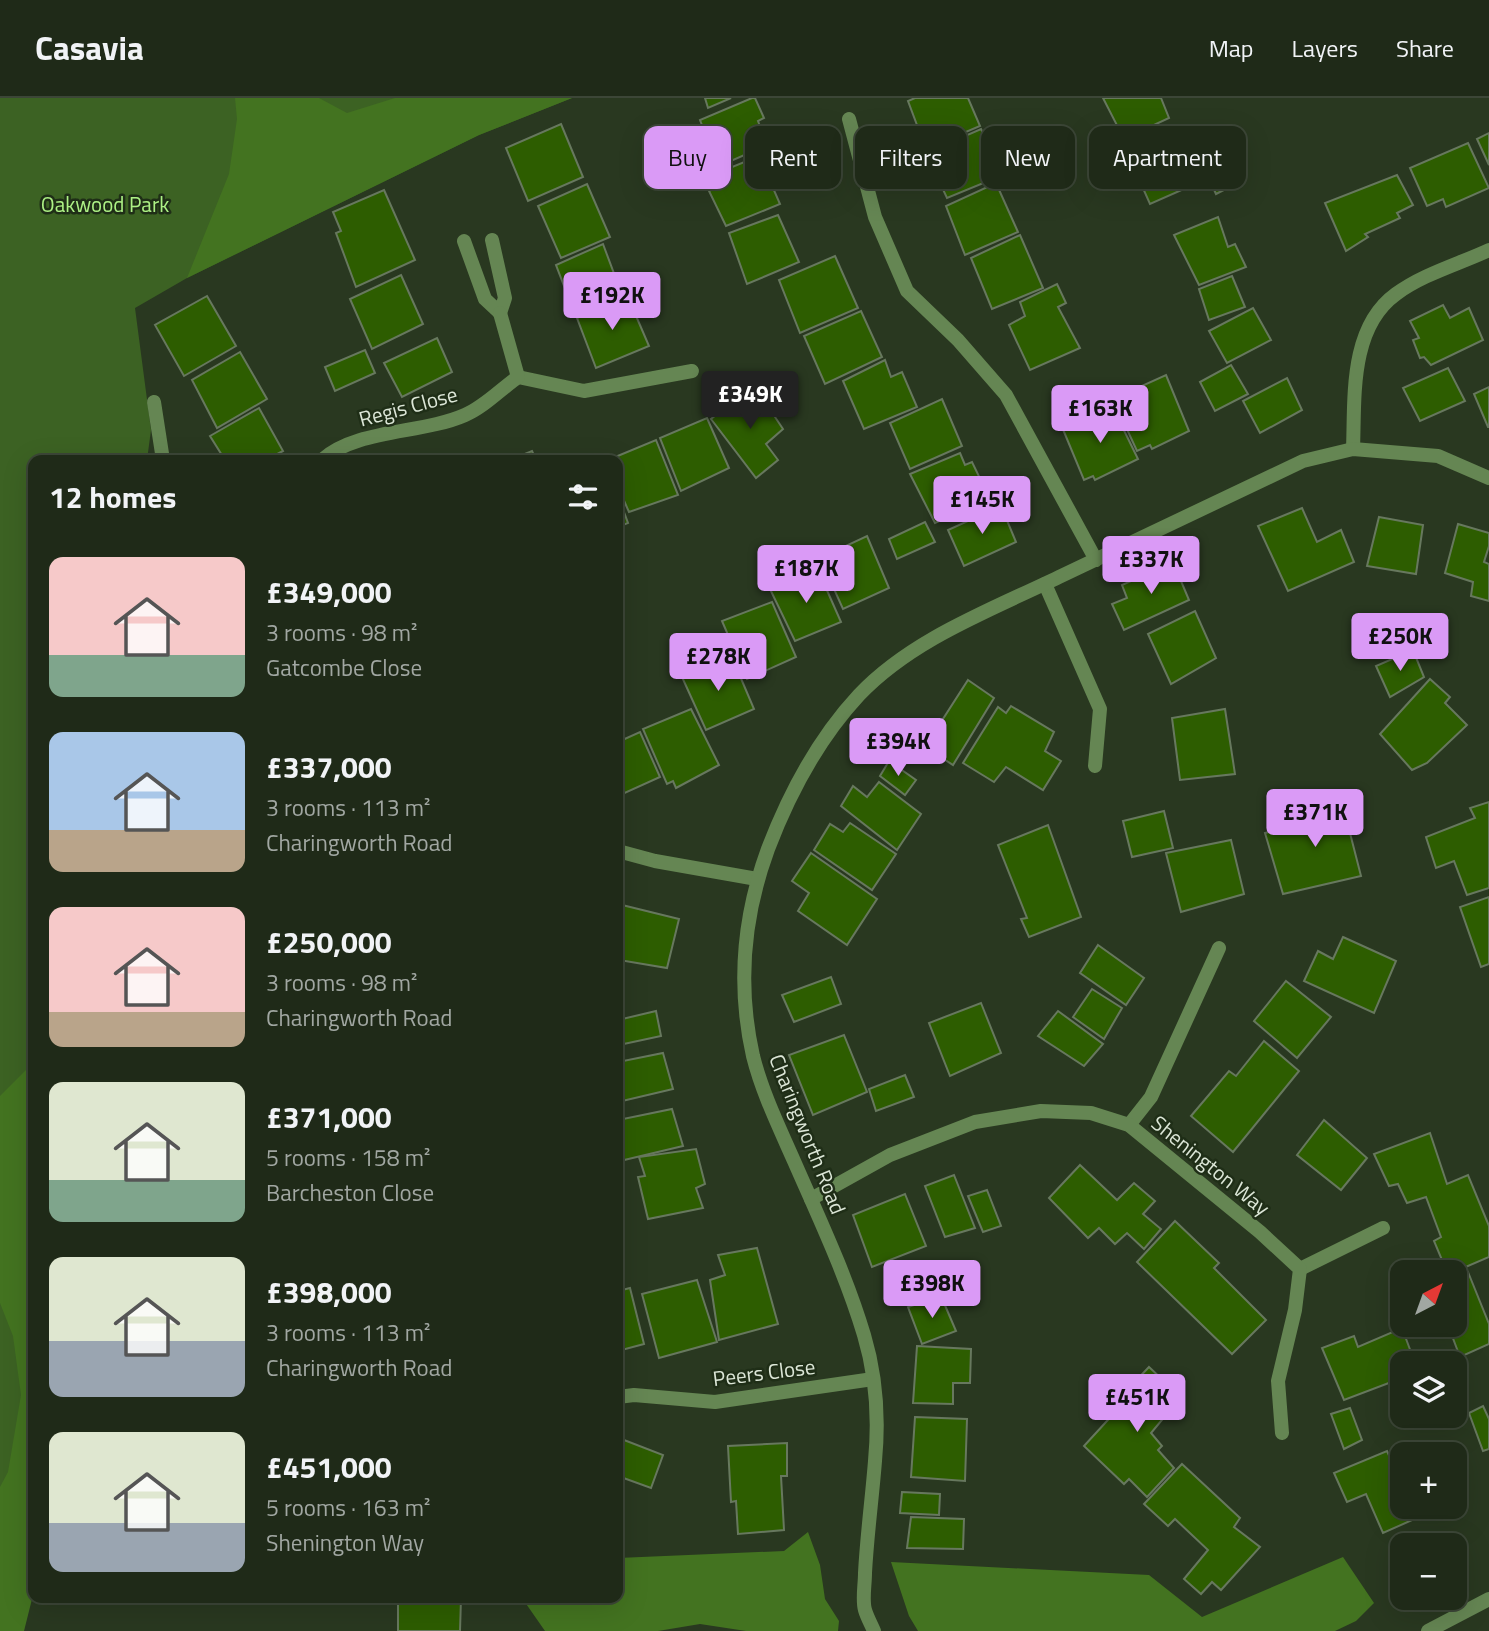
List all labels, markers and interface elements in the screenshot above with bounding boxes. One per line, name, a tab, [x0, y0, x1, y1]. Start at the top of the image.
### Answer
text: Casavia	[35, 23, 144, 73]
text: Map	[1209, 30, 1254, 66]
text: Layers	[1292, 30, 1358, 66]
text: Share	[1396, 30, 1454, 66]
chip: Buy	[644, 126, 731, 189]
chip: Rent	[745, 126, 841, 189]
chip: Filters	[855, 126, 967, 189]
chip: New	[981, 126, 1075, 189]
chip: Apartment	[1089, 126, 1246, 189]
park label: Oakwood Park	[41, 188, 169, 220]
pin: £192K	[563, 272, 661, 332]
text: £192K	[579, 277, 645, 312]
pin: £349K	[701, 372, 799, 431]
text: £349K	[717, 376, 783, 411]
street label: Regis Close	[355, 377, 461, 435]
pin: £163K	[1051, 386, 1149, 445]
text: £163K	[1067, 390, 1133, 425]
text: 12 homes	[49, 474, 176, 520]
pin: £145K	[933, 476, 1031, 536]
icon: filters	[564, 478, 602, 516]
text: £145K	[949, 481, 1015, 516]
pin: £337K	[1102, 536, 1200, 596]
text: £337K	[1118, 541, 1184, 576]
pin: £187K	[757, 546, 855, 605]
text: £187K	[773, 550, 839, 585]
text: £349,000	[266, 569, 392, 615]
icon: home	[105, 585, 189, 669]
pin: £250K	[1351, 614, 1449, 673]
text: 3 rooms · 98 m²	[266, 615, 417, 650]
text: £250K	[1367, 618, 1433, 653]
pin: £278K	[669, 634, 767, 693]
text: £278K	[685, 638, 751, 673]
text: Gatcombe Close	[266, 650, 422, 685]
pin: £394K	[849, 718, 947, 778]
text: £394K	[865, 723, 931, 758]
text: £337,000	[266, 744, 392, 790]
icon: home	[105, 760, 189, 844]
text: 3 rooms · 113 m²	[266, 790, 430, 825]
pin: £371K	[1266, 790, 1364, 849]
text: £371K	[1282, 794, 1348, 829]
text: Charingworth Road	[266, 825, 452, 860]
text: £250,000	[266, 919, 392, 965]
icon: home	[105, 935, 189, 1019]
text: 3 rooms · 98 m²	[266, 965, 417, 1000]
text: Charingworth Road	[266, 1000, 452, 1035]
street label: Charingworth Road	[761, 1049, 855, 1219]
text: £371,000	[266, 1094, 392, 1140]
street label: Shenington Way	[1145, 1107, 1277, 1223]
icon: home	[105, 1110, 189, 1194]
text: 5 rooms · 158 m²	[266, 1140, 430, 1175]
text: Barcheston Close	[266, 1175, 434, 1210]
pin: £398K	[883, 1260, 981, 1320]
north arrow	[1390, 1260, 1466, 1337]
map controls	[1390, 1260, 1467, 1610]
text: £398K	[899, 1265, 965, 1300]
text: £398,000	[266, 1269, 392, 1315]
icon: home	[105, 1285, 189, 1369]
text: 3 rooms · 113 m²	[266, 1315, 430, 1350]
text: Charingworth Road	[266, 1350, 452, 1385]
street label: Peers Close	[711, 1350, 817, 1394]
button: layers	[1390, 1351, 1467, 1428]
pin: £451K	[1088, 1374, 1186, 1434]
text: £451K	[1104, 1379, 1170, 1414]
button: +	[1390, 1442, 1467, 1519]
text: £451,000	[266, 1444, 392, 1490]
icon: home	[105, 1460, 189, 1544]
text: 5 rooms · 163 m²	[266, 1490, 430, 1525]
text: Shenington Way	[266, 1525, 424, 1560]
button: −	[1390, 1533, 1467, 1610]

